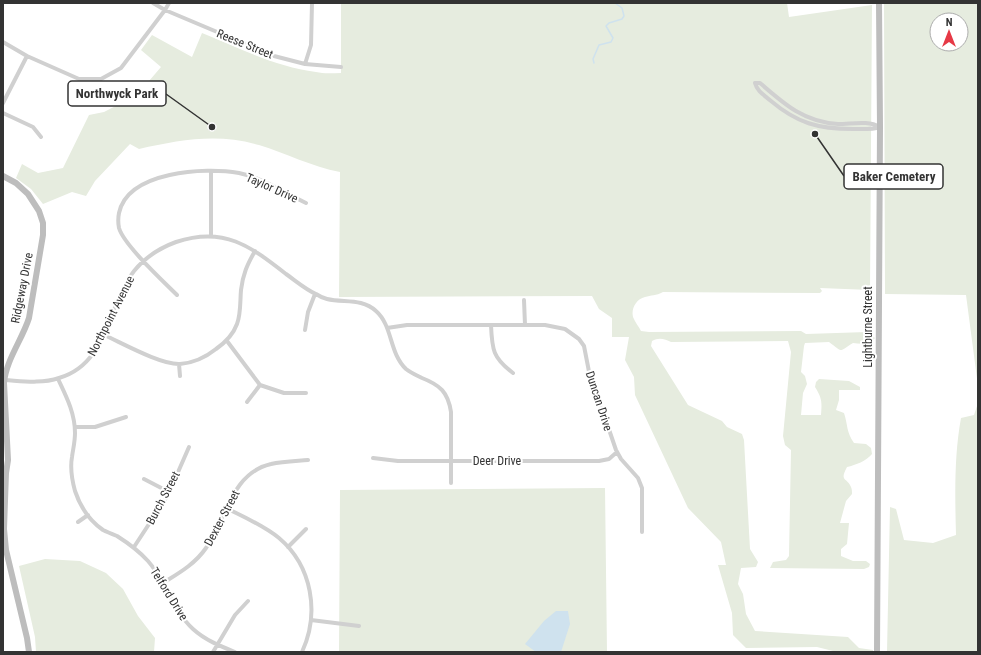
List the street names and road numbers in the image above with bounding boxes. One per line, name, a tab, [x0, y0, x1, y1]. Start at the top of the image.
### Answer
street label: Reese Street	[215, 26, 276, 62]
street label: Taylor Drive	[244, 170, 300, 206]
street label: Ridgeway Drive	[8, 251, 36, 325]
street label: Northpoint Avenue	[85, 273, 137, 358]
street label: Lightburne Street	[861, 286, 875, 368]
street label: Duncan Drive	[583, 369, 615, 433]
street label: Deer Drive	[473, 454, 522, 468]
street label: Burch Street	[143, 469, 183, 527]
street label: Dexter Street	[201, 487, 243, 548]
street label: Telford Drive	[147, 565, 191, 623]

